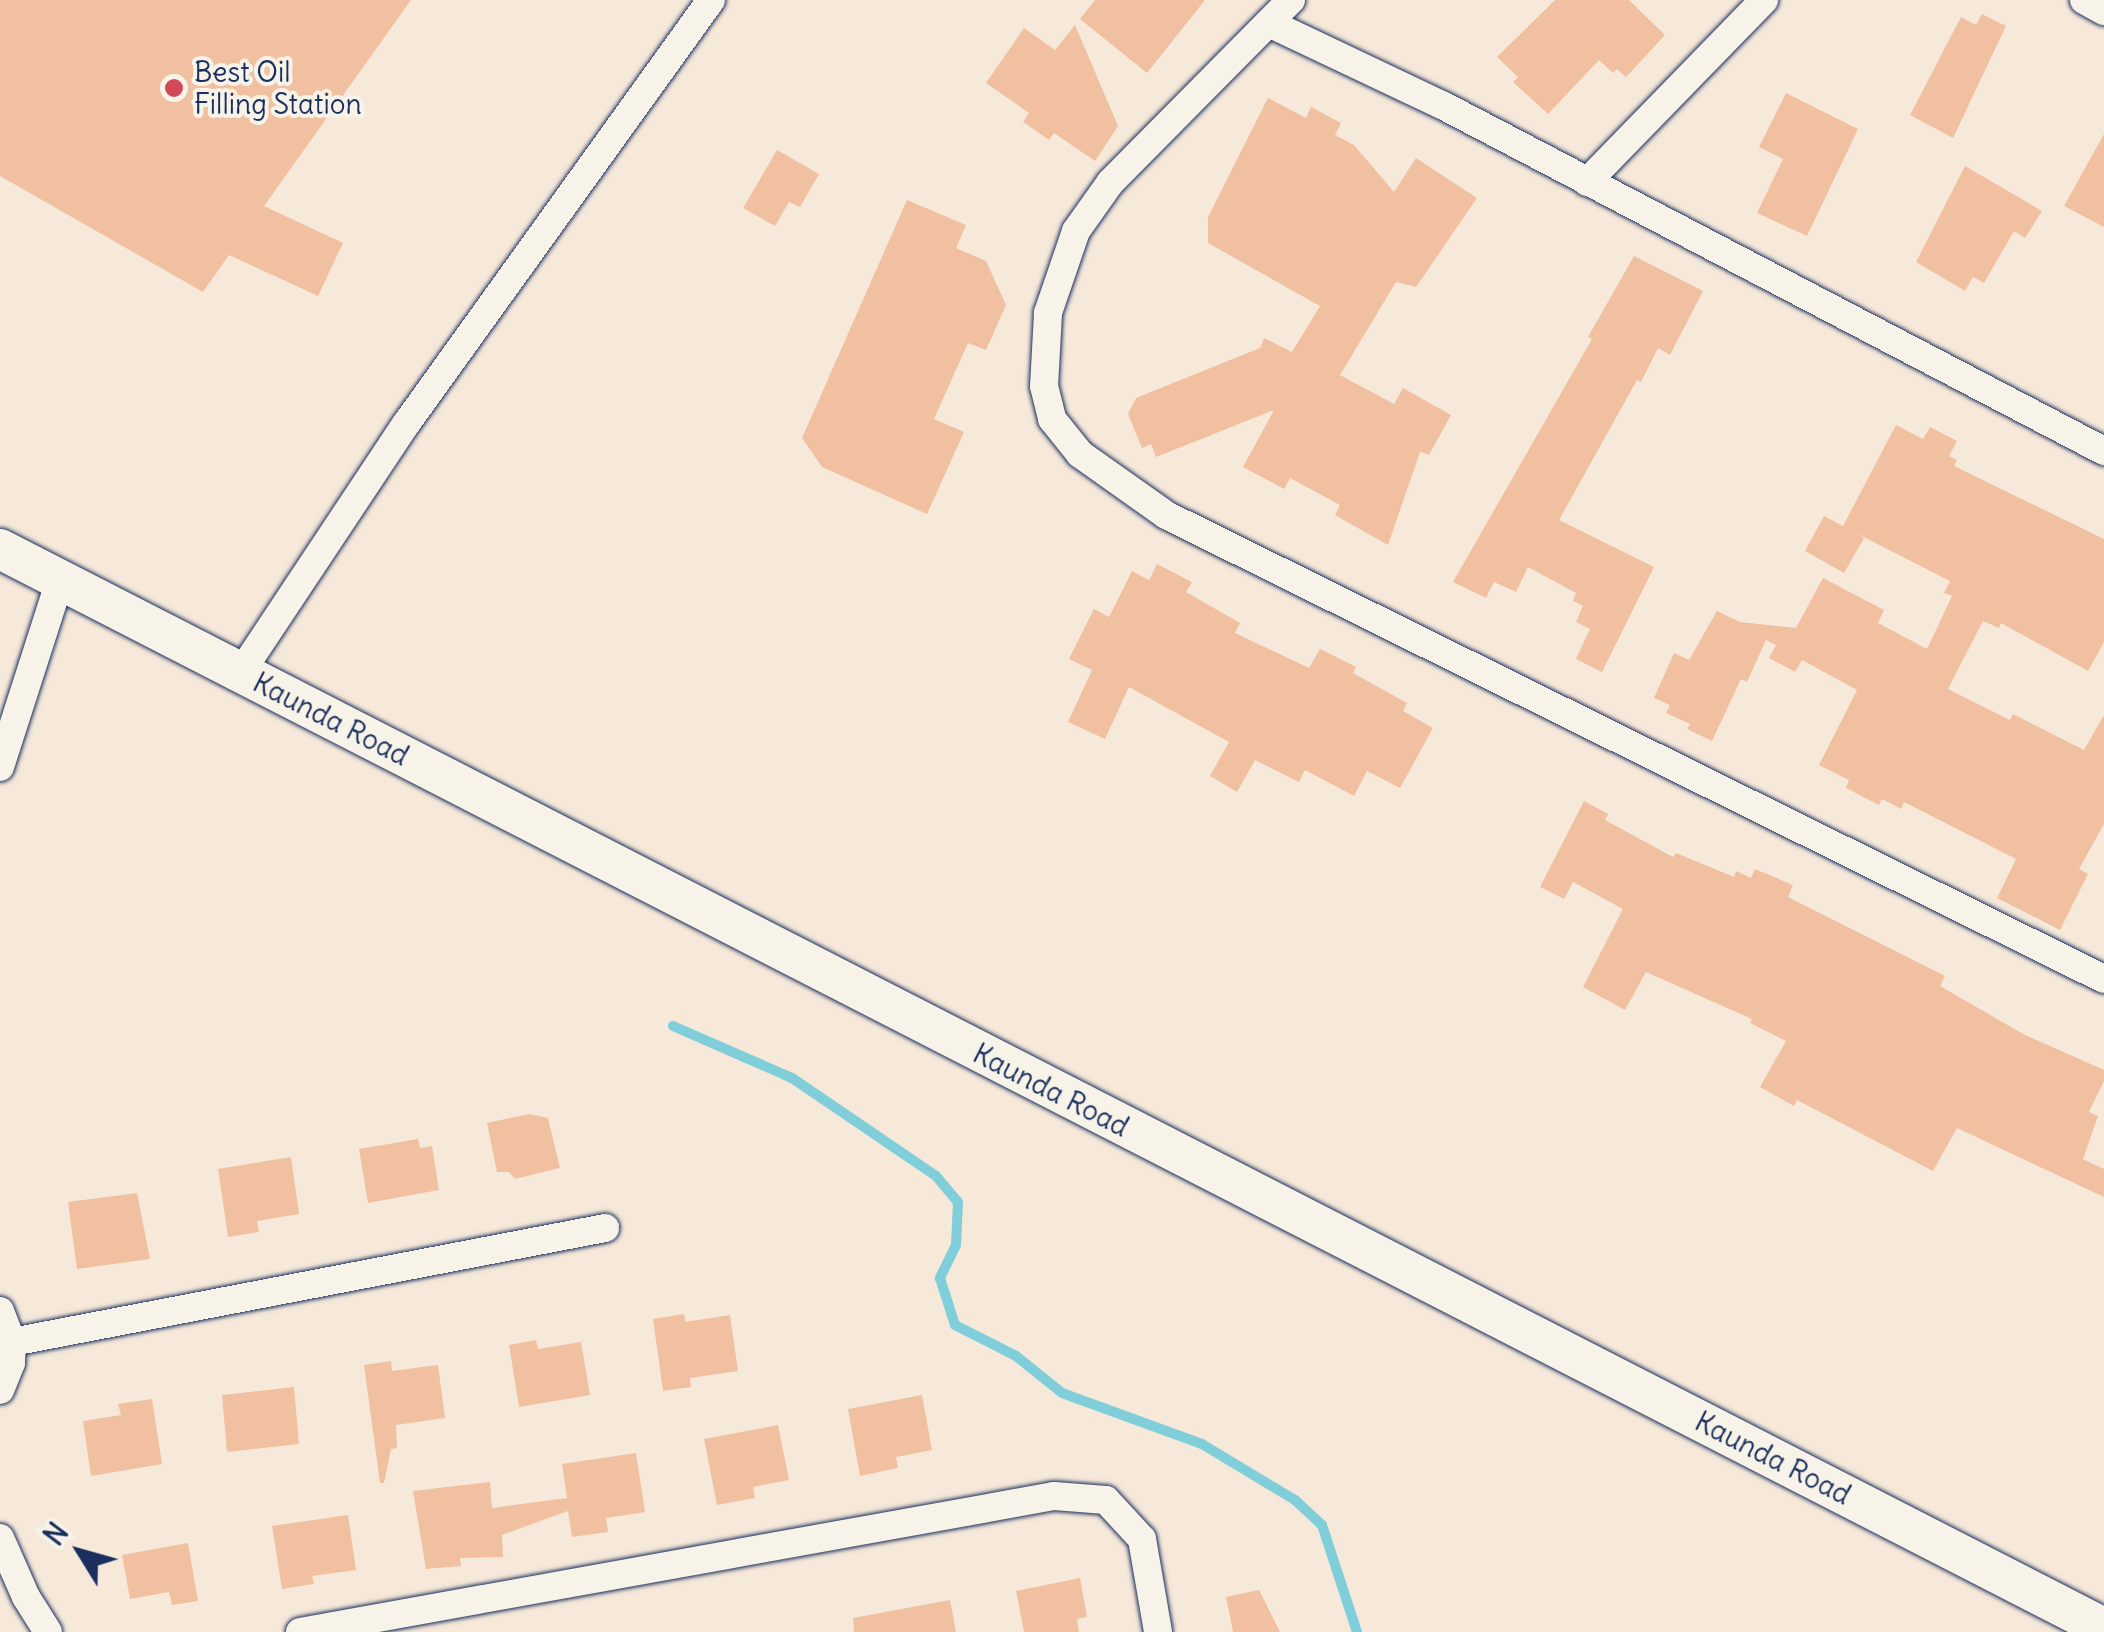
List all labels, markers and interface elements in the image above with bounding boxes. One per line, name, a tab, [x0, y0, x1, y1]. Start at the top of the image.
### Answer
place label: Best Oil Filling Station	[194, 55, 362, 121]
marker: Best Oil Filling Station	[163, 77, 185, 99]
street label: Kaunda Road	[248, 665, 414, 773]
street label: Kaunda Road	[968, 1036, 1134, 1144]
street label: Kaunda Road	[1690, 1404, 1856, 1512]
north arrow	[30, 1502, 130, 1602]
text: N	[36, 1515, 76, 1553]

